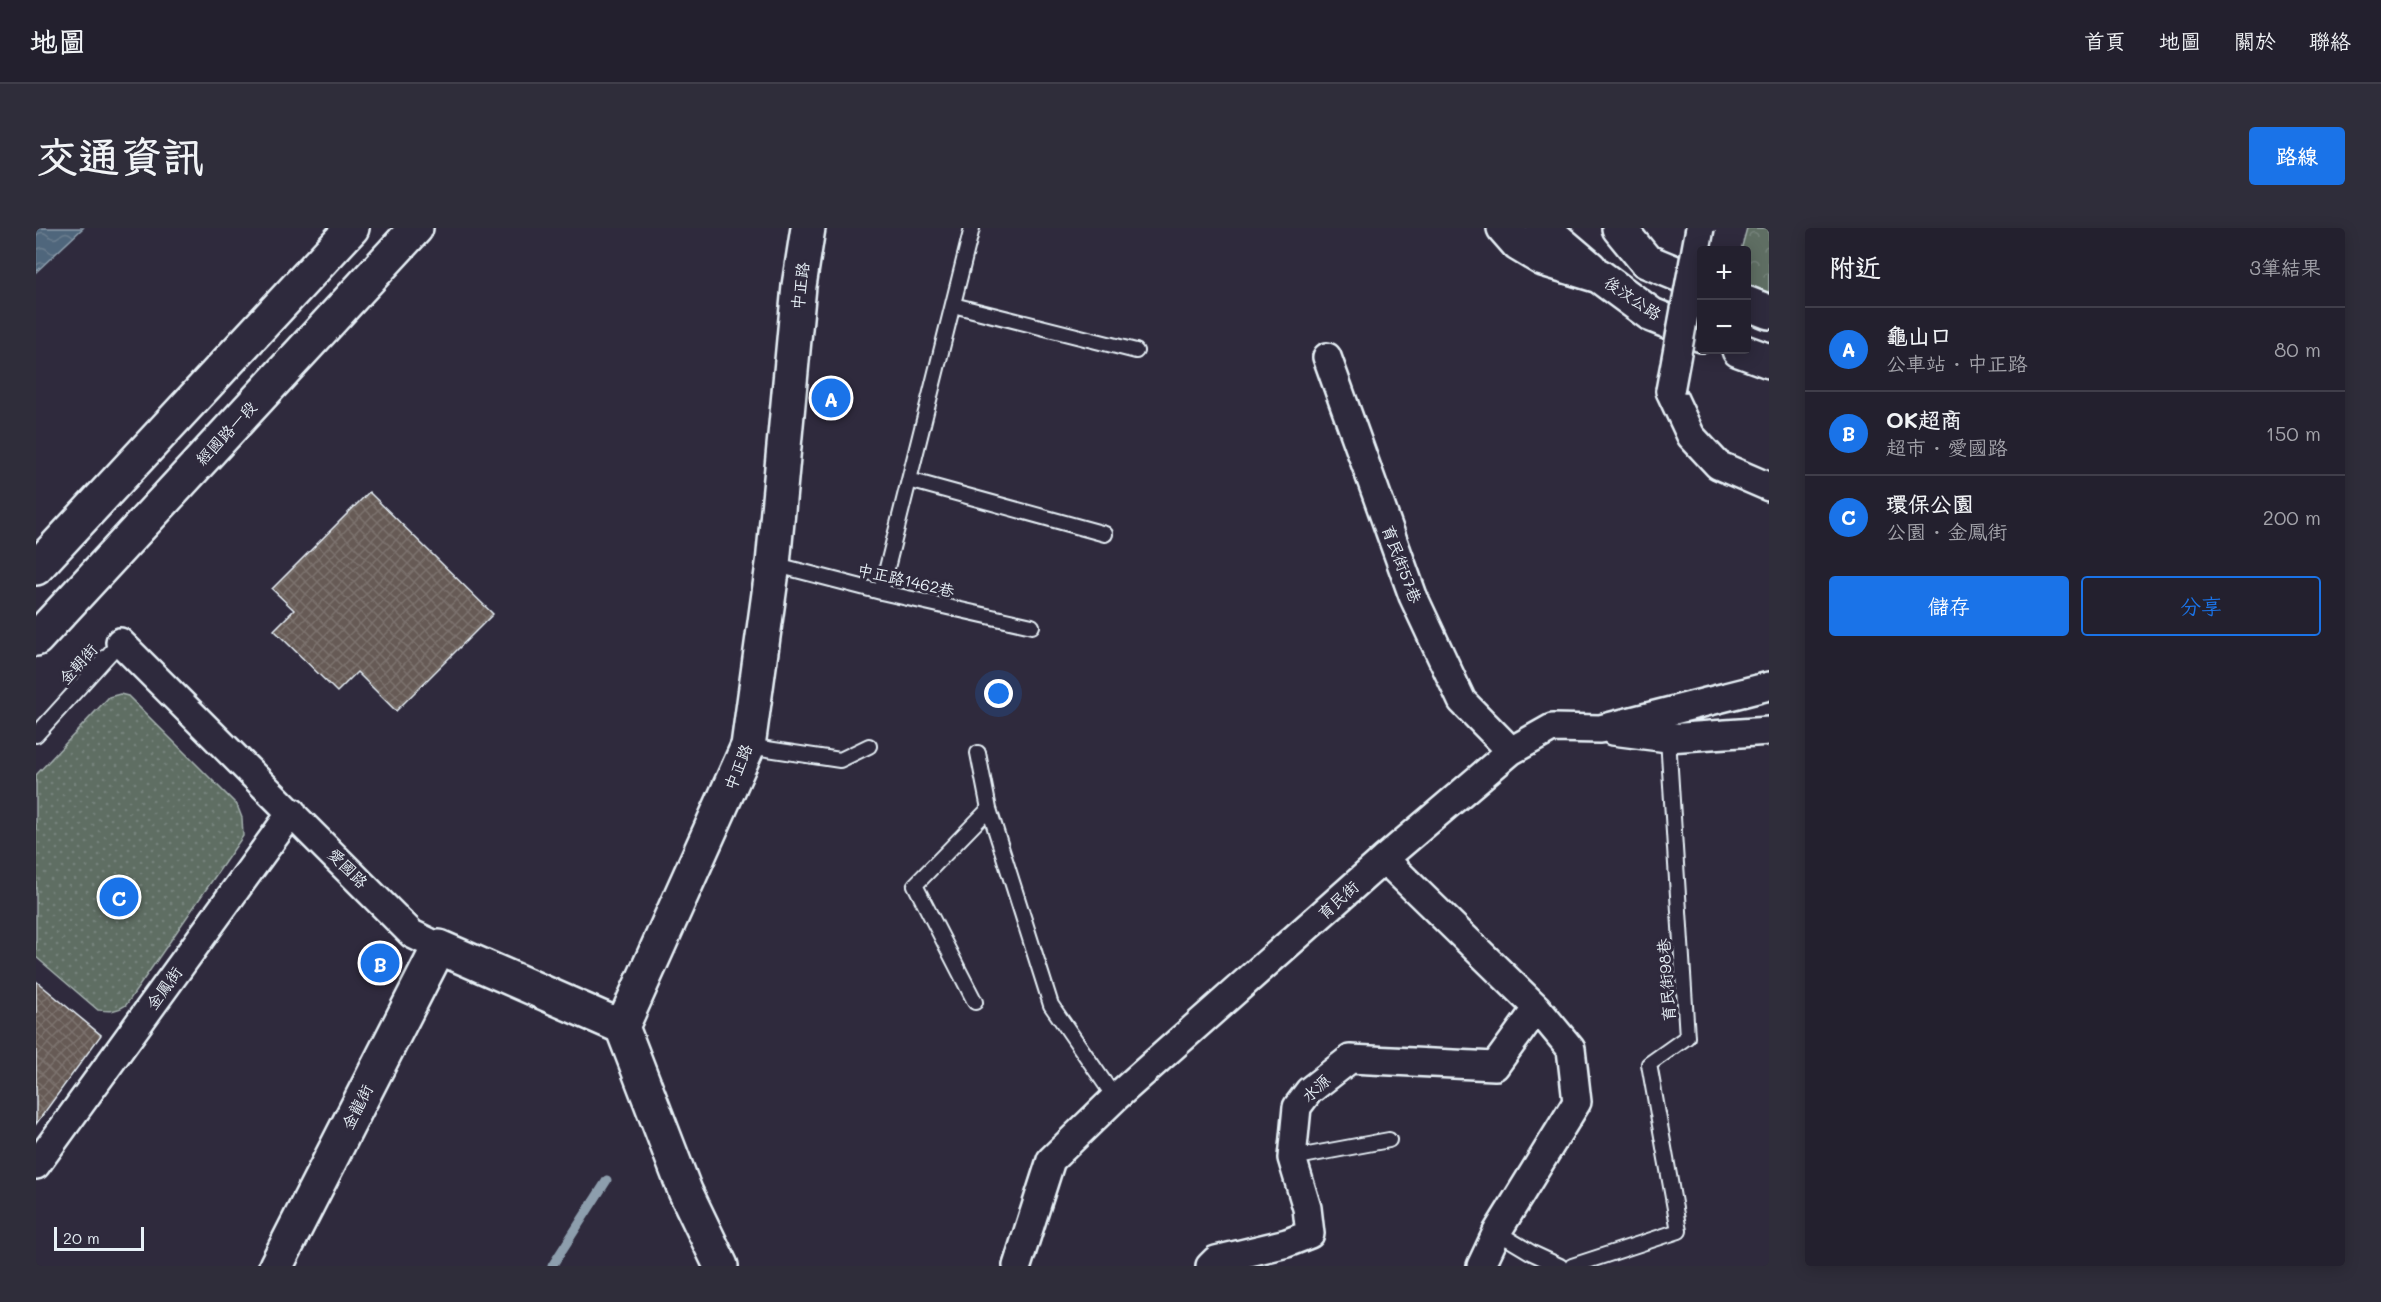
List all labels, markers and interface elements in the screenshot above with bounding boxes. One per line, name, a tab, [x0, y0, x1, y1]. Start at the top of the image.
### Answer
text: 地圖	[30, 23, 86, 59]
text: 首頁	[2084, 27, 2126, 54]
text: 地圖	[2159, 27, 2201, 54]
text: 關於	[2234, 27, 2276, 54]
text: 聯絡	[2309, 27, 2351, 54]
button: 路線	[2249, 127, 2345, 185]
text: 交通資訊	[36, 128, 204, 183]
map controls	[1697, 246, 1751, 354]
button: +	[1697, 246, 1751, 300]
text: 附近	[1829, 250, 1881, 284]
text: 3筆結果	[2249, 254, 2321, 280]
street label: 中正路	[786, 261, 813, 311]
street label: 後汶公路	[1601, 271, 1666, 324]
button: −	[1697, 300, 1751, 354]
text: 龜山口	[1886, 321, 1952, 350]
text: A	[1842, 336, 1855, 362]
text: 80 m	[2274, 336, 2321, 362]
text: 公車站 · 中正路	[1886, 350, 2028, 376]
pin: A	[812, 376, 850, 420]
street label: 經國路一段	[191, 396, 261, 469]
text: OK超商	[1886, 405, 1962, 434]
text: B	[1842, 420, 1855, 446]
text: 150 m	[2266, 420, 2321, 446]
text: 超市 · 愛國路	[1886, 434, 2008, 460]
text: 環保公園	[1886, 489, 1974, 518]
text: C	[1841, 504, 1856, 530]
text: 200 m	[2263, 504, 2321, 530]
text: 公園 · 金鳳街	[1886, 518, 2008, 544]
street label: 育民街57巷	[1378, 522, 1427, 606]
street label: 中正路1462巷	[855, 558, 957, 601]
button: 儲存	[1829, 576, 2069, 636]
button: 分享	[2081, 576, 2321, 636]
street label: 金朝街	[54, 639, 101, 689]
your location	[984, 679, 1013, 708]
street label: 中正路	[719, 741, 756, 793]
street label: 愛國路	[324, 843, 373, 892]
pin: C	[100, 874, 139, 920]
street label: 育民街	[1313, 876, 1363, 923]
street label: 育民街98巷	[1652, 938, 1679, 1022]
pin: B	[360, 940, 400, 986]
street label: 金鳳街	[141, 962, 186, 1013]
street label: 水源	[1297, 1069, 1335, 1106]
street label: 金龍街	[336, 1081, 377, 1133]
scale bar	[54, 1224, 144, 1252]
text: 20 m	[63, 1227, 100, 1248]

